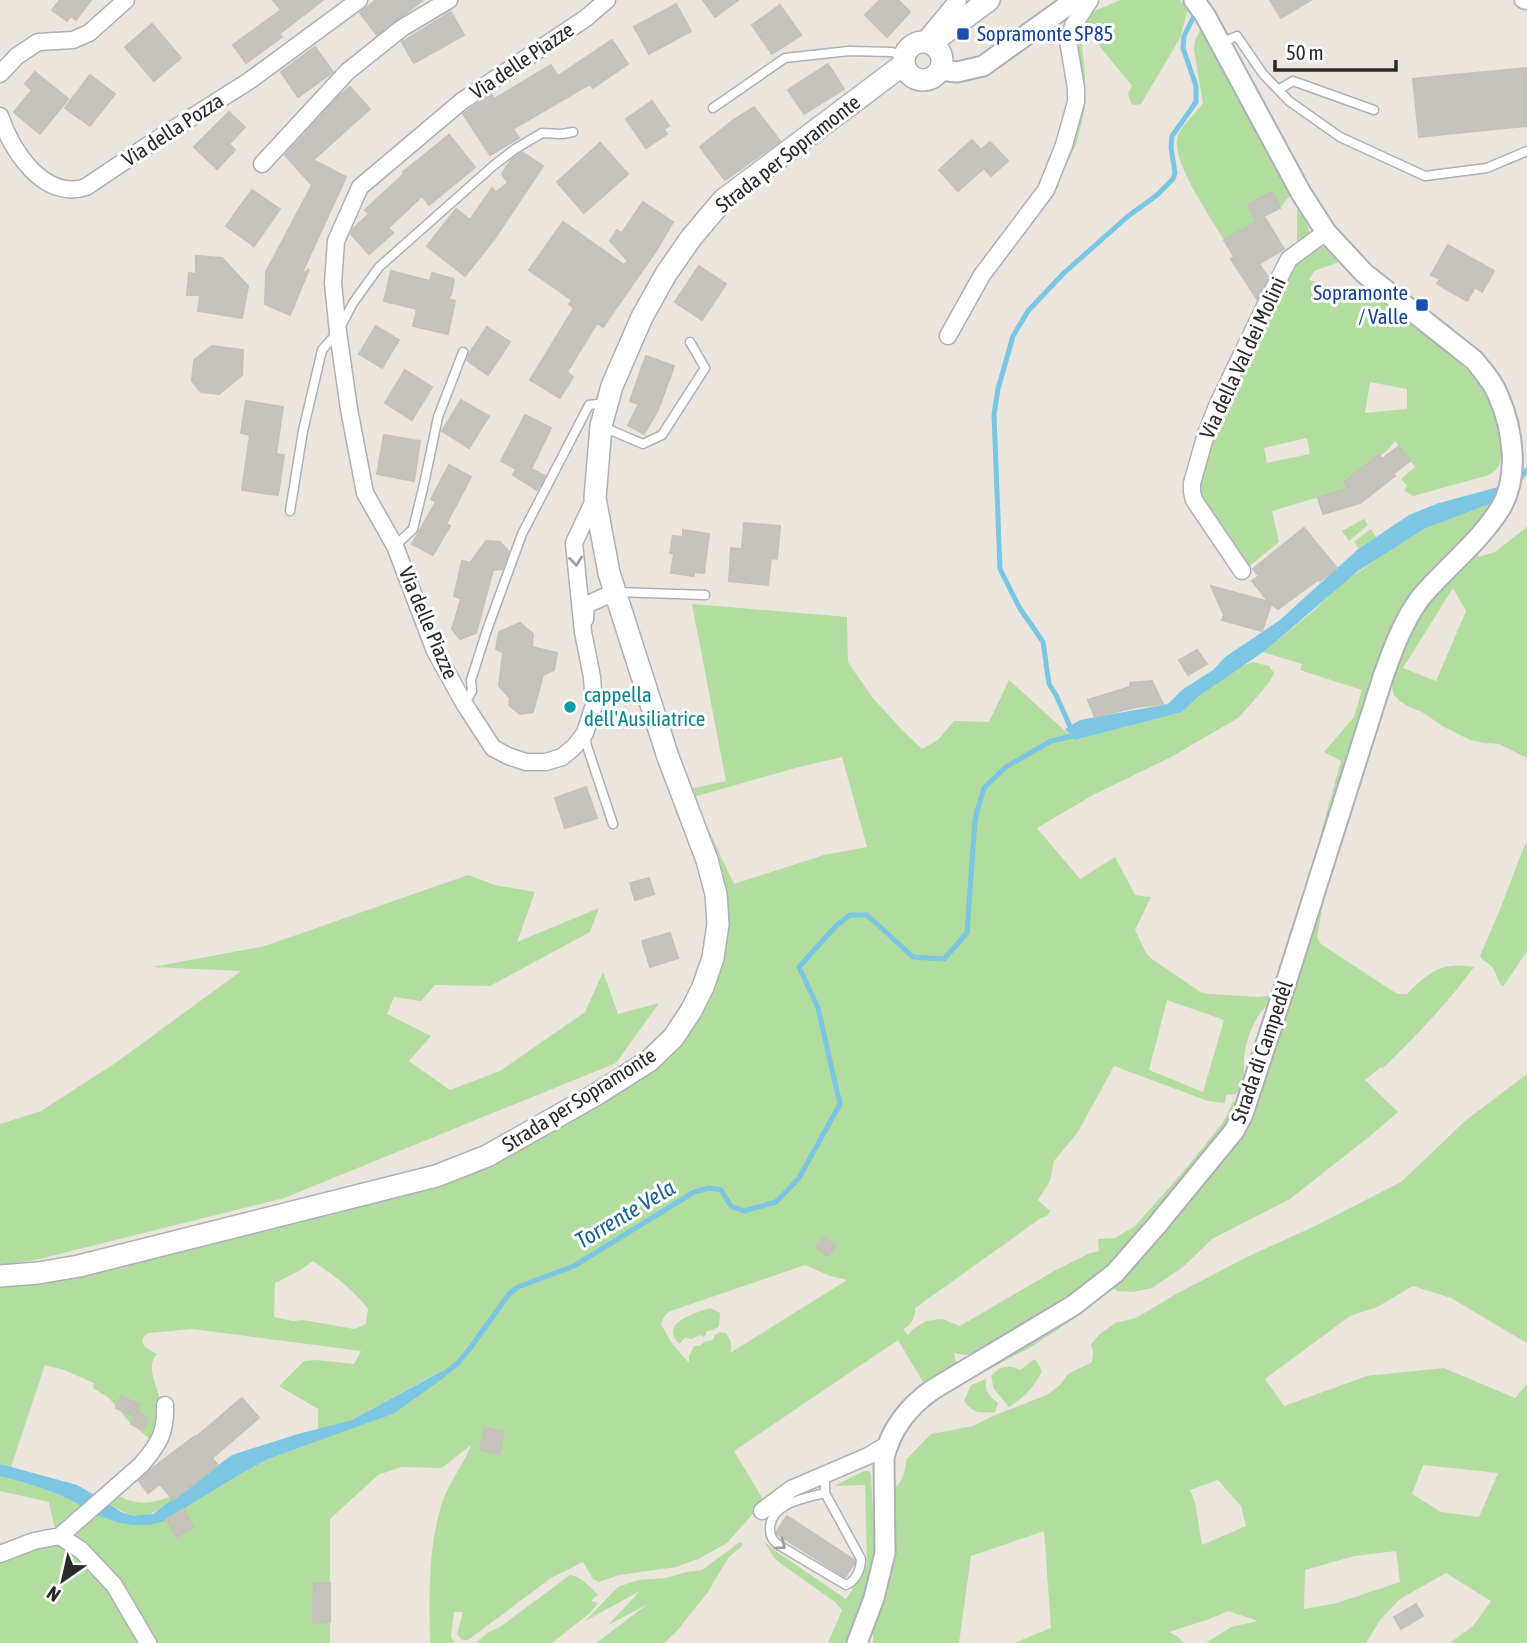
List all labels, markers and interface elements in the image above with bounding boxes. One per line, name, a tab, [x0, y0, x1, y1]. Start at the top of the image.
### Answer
street label: Via delle Piazze	[465, 17, 578, 104]
place label: Sopramonte SP85	[977, 21, 1113, 45]
marker: Sopramonte SP85	[955, 26, 971, 42]
scale bar	[1275, 28, 1396, 72]
text: 50 m	[1286, 40, 1324, 64]
street label: Via della Pozza	[117, 88, 227, 171]
street label: Strada per Sopramonte	[711, 89, 864, 217]
street label: Via della Val dei Molini	[1194, 273, 1290, 442]
place label: Sopramonte / Valle	[1313, 280, 1408, 328]
marker: Sopramonte / Valle	[1414, 297, 1430, 313]
one-way arrow	[568, 556, 583, 567]
street label: Via delle Piazze	[395, 563, 463, 682]
place label: cappella dell'Ausiliatrice	[584, 682, 705, 730]
marker: cappella dell'Ausiliatrice	[562, 699, 578, 715]
street label: Strada di Campedèl	[1225, 977, 1297, 1126]
street label: Strada per Sopramonte	[497, 1042, 660, 1156]
water label: Torrente Vela	[571, 1174, 680, 1254]
one-way arrow	[773, 1537, 786, 1549]
north arrow	[28, 1545, 98, 1615]
text: N	[43, 1582, 64, 1606]

